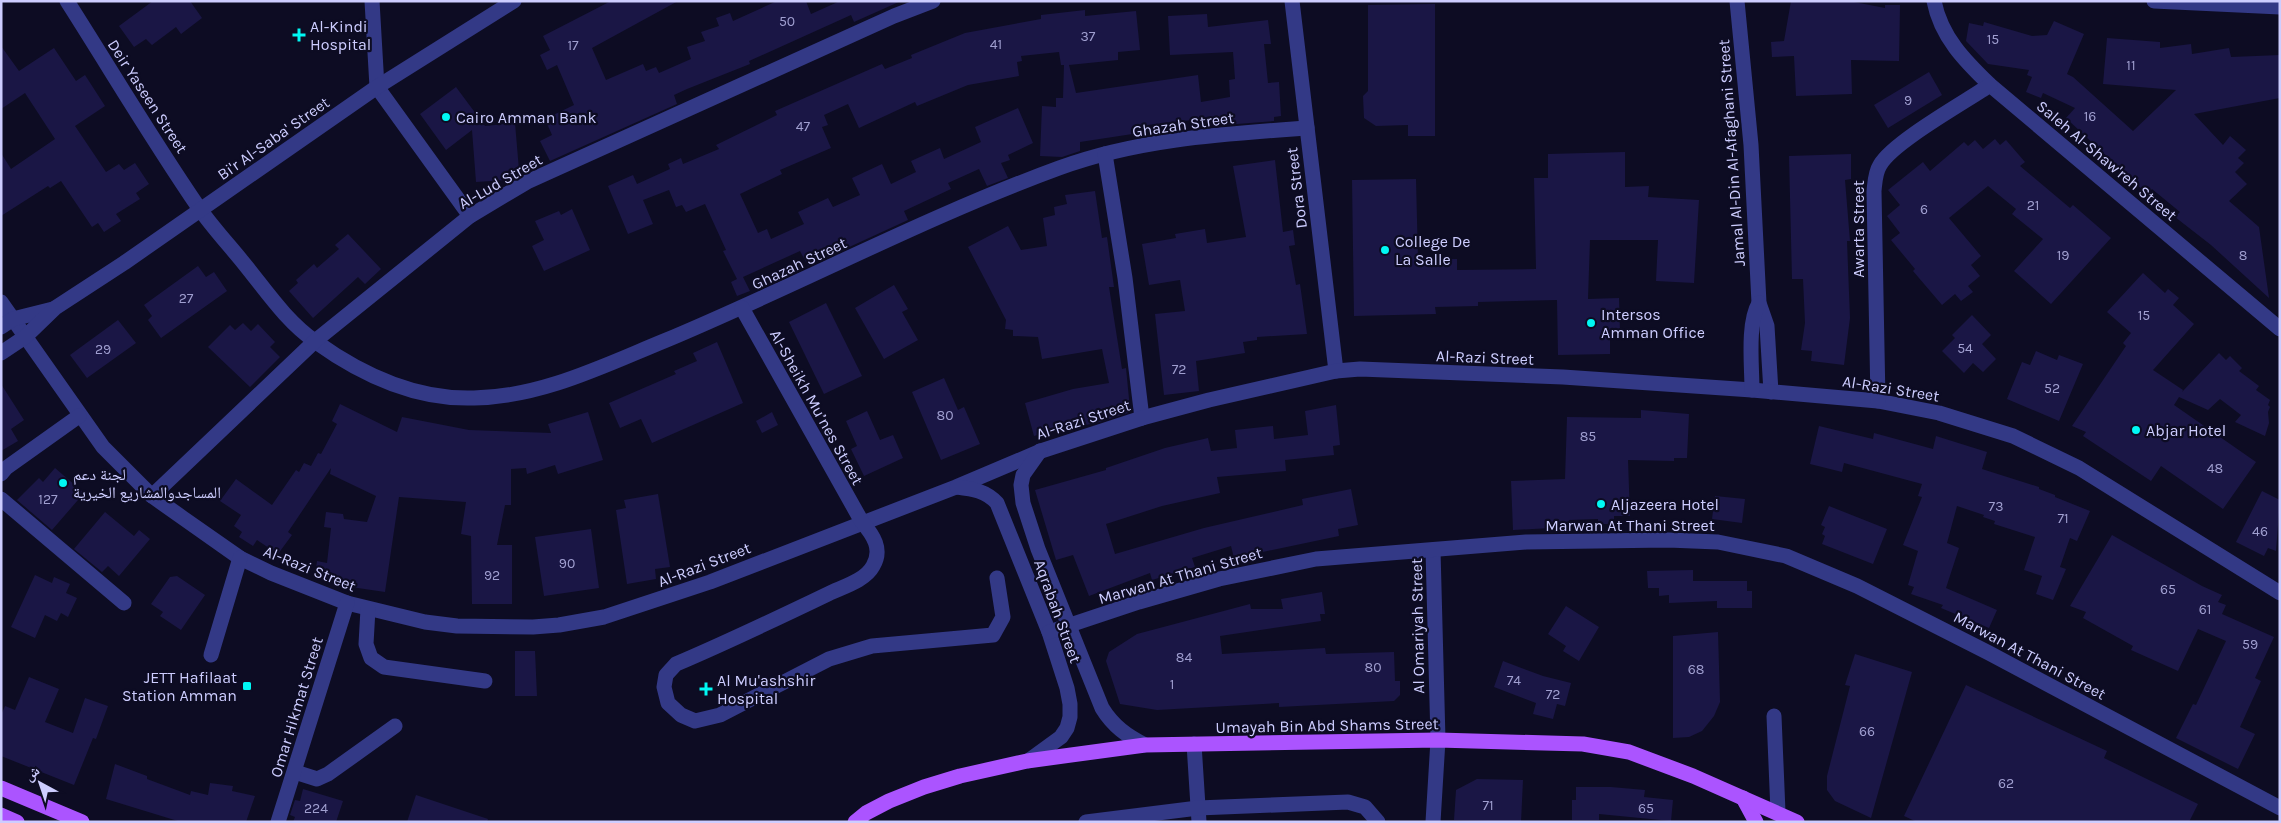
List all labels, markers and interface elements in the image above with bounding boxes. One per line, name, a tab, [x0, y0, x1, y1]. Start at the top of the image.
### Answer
house number: 50	[779, 13, 795, 30]
place label: Al-Kindi Hospital	[310, 17, 371, 54]
marker: Al-Kindi Hospital	[292, 28, 306, 42]
house number: 37	[1081, 28, 1096, 45]
house number: 15	[1987, 31, 1999, 48]
street label: Deir Yaseen Street	[104, 36, 191, 157]
house number: 41	[990, 36, 1002, 53]
house number: 17	[567, 37, 579, 54]
street label: Jamal Al-Din Al-Afaghani Street	[1714, 39, 1749, 267]
house number: 11	[2126, 57, 2136, 74]
house number: 9	[1904, 92, 1912, 109]
street label: Bi'r Al-Saba' Street	[214, 93, 333, 184]
street label: Saleh Al-Shaw'reh Street	[2033, 96, 2181, 225]
place label: Cairo Amman Bank	[456, 108, 597, 127]
street label: Ghazah Street	[1131, 108, 1235, 141]
house number: 16	[2084, 108, 2096, 125]
marker: Cairo Amman Bank	[440, 111, 452, 123]
house number: 47	[796, 118, 811, 135]
street label: Dora Street	[1282, 146, 1311, 230]
street label: Al-Lud Street	[455, 150, 546, 213]
street label: Awarta Street	[1849, 180, 1868, 278]
house number: 21	[2027, 197, 2039, 214]
house number: 6	[1920, 201, 1928, 218]
place label: College De La Salle	[1395, 232, 1471, 269]
street label: Ghazah Street	[749, 233, 850, 294]
marker: College De La Salle	[1379, 244, 1391, 256]
house number: 19	[2057, 247, 2069, 264]
house number: 8	[2239, 247, 2247, 264]
house number: 27	[179, 290, 194, 307]
place label: Intersos Amman Office	[1601, 305, 1705, 342]
house number: 15	[2138, 307, 2150, 324]
marker: Intersos Amman Office	[1585, 317, 1597, 329]
street label: Al-Sheikh Mu’nes Street	[766, 326, 867, 488]
house number: 54	[1957, 340, 1973, 357]
house number: 29	[95, 341, 111, 358]
street label: Al-Razi Street	[1436, 346, 1534, 369]
house number: 72	[1172, 361, 1186, 378]
street label: Al-Razi Street	[1841, 371, 1941, 406]
house number: 52	[2044, 380, 2060, 397]
street label: Al-Razi Street	[1034, 395, 1133, 444]
house number: 80	[937, 407, 953, 424]
place label: Abjar Hotel	[2146, 421, 2226, 440]
marker: Abjar Hotel	[2130, 424, 2142, 436]
house number: 85	[1580, 428, 1596, 445]
house number: 48	[2207, 460, 2223, 477]
place label: لجنة دعم المساجدوالمشاريع الخيرية	[73, 465, 221, 503]
marker: لجنة دعم المساجدوالمشاريع الخيرية	[57, 477, 69, 489]
house number: 127	[38, 491, 58, 508]
place label: Aljazeera Hotel	[1611, 495, 1719, 514]
marker: Aljazeera Hotel	[1595, 498, 1607, 510]
house number: 73	[1989, 498, 2003, 515]
house number: 71	[2057, 510, 2069, 527]
street label: Marwan At Thani Street	[1545, 516, 1715, 535]
house number: 46	[2252, 523, 2268, 540]
street label: Al-Razi Street	[655, 538, 753, 591]
street label: Al-Razi Street	[261, 541, 359, 596]
street label: Marwan At Thani Street	[1096, 543, 1264, 608]
house number: 90	[559, 555, 575, 572]
street label: Aqrabah Street	[1030, 557, 1085, 666]
street label: Al Omariyah Street	[1407, 558, 1428, 694]
house number: 92	[484, 567, 500, 584]
house number: 65	[2160, 581, 2176, 598]
house number: 61	[2199, 601, 2211, 618]
street label: Marwan At Thani Street	[1950, 607, 2109, 704]
street label: Omar Hikmat Street	[266, 635, 327, 780]
house number: 59	[2242, 636, 2258, 653]
house number: 84	[1176, 649, 1192, 666]
house number: 80	[1365, 659, 1381, 676]
house number: 68	[1688, 661, 1704, 678]
place label: JETT Hafilaat Station Amman	[122, 668, 237, 705]
place label: Al Mu'ashshir Hospital	[717, 671, 816, 708]
house number: 74	[1507, 672, 1521, 689]
house number: 1	[1170, 676, 1174, 693]
marker: JETT Hafilaat Station Amman	[241, 680, 253, 692]
marker: Al Mu'ashshir Hospital	[699, 682, 713, 696]
house number: 72	[1546, 686, 1560, 703]
street label: Umayah Bin Abd Shams Street	[1215, 714, 1439, 737]
house number: 66	[1859, 723, 1875, 740]
north arrow	[15, 758, 65, 808]
text: ش	[21, 762, 43, 785]
house number: 62	[1998, 775, 2014, 792]
house number: 71	[1482, 797, 1494, 814]
house number: 224	[304, 800, 328, 817]
house number: 65	[1638, 800, 1654, 817]

